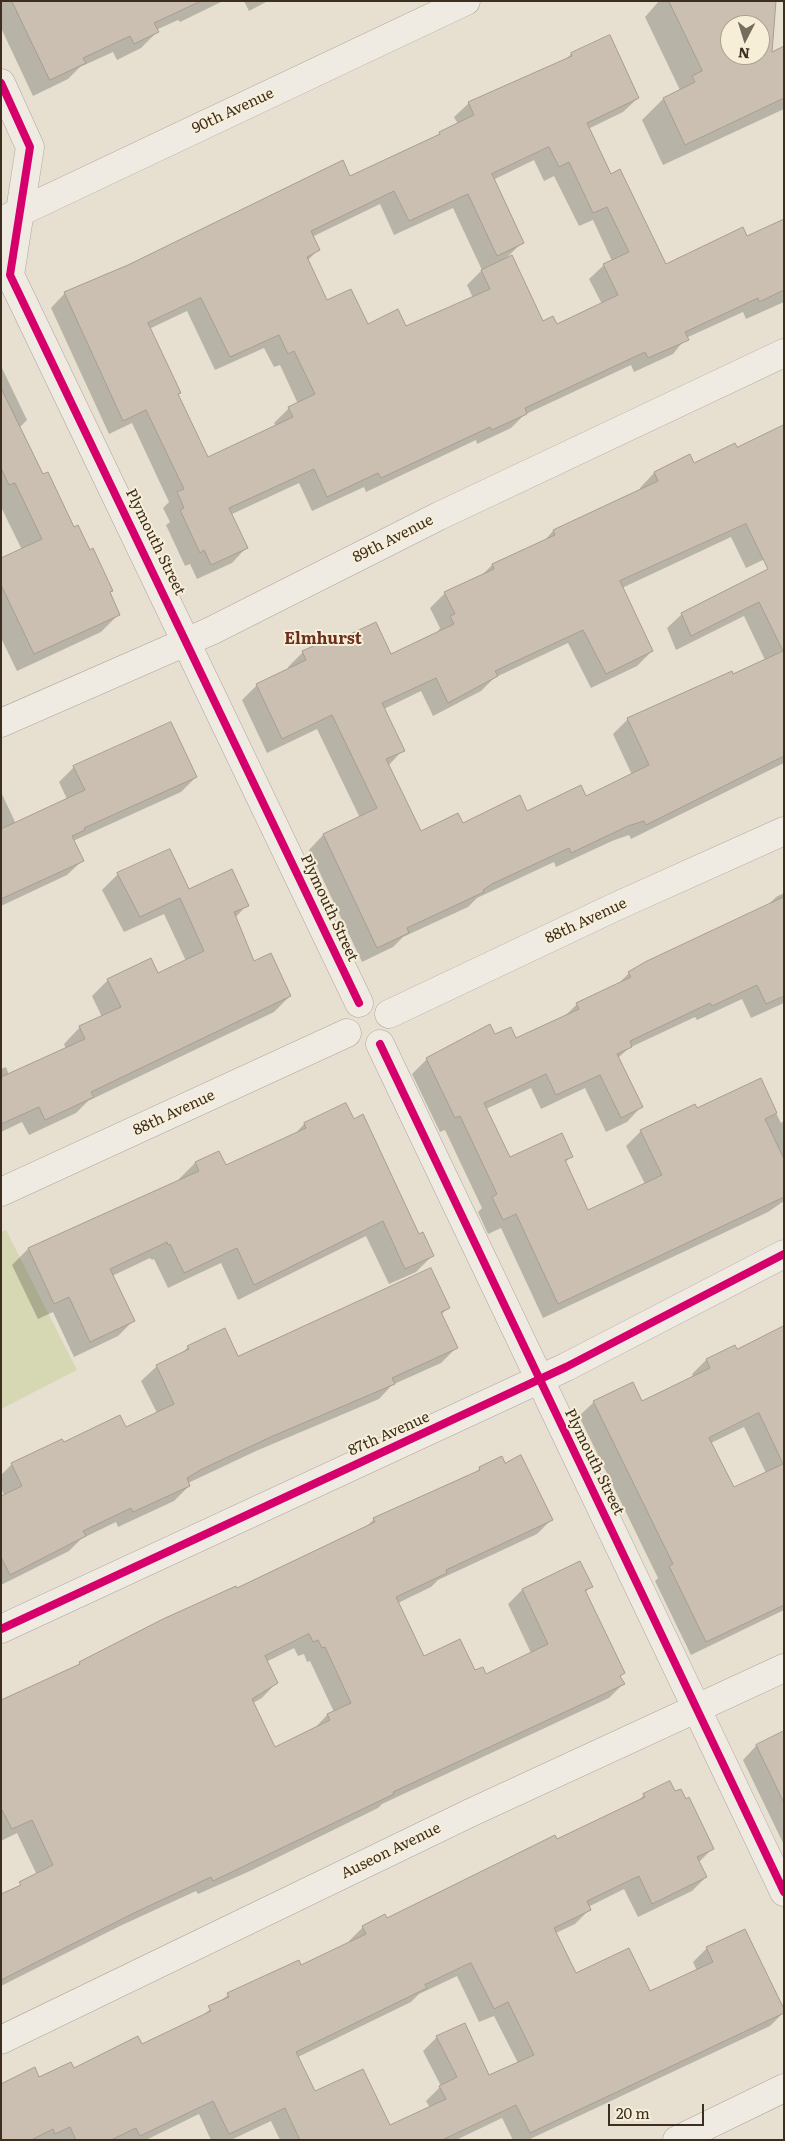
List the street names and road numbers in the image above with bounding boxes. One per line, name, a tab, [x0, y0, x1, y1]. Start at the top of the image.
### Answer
street label: 90th Avenue	[189, 84, 277, 138]
street label: Plymouth Street	[121, 486, 189, 598]
street label: 89th Avenue	[350, 511, 436, 567]
street label: Plymouth Street	[296, 851, 362, 965]
street label: 88th Avenue	[542, 894, 630, 948]
street label: 88th Avenue	[130, 1086, 218, 1140]
street label: Plymouth Street	[560, 1406, 628, 1518]
street label: 87th Avenue	[345, 1408, 433, 1460]
street label: Auseon Avenue	[338, 1819, 444, 1883]

